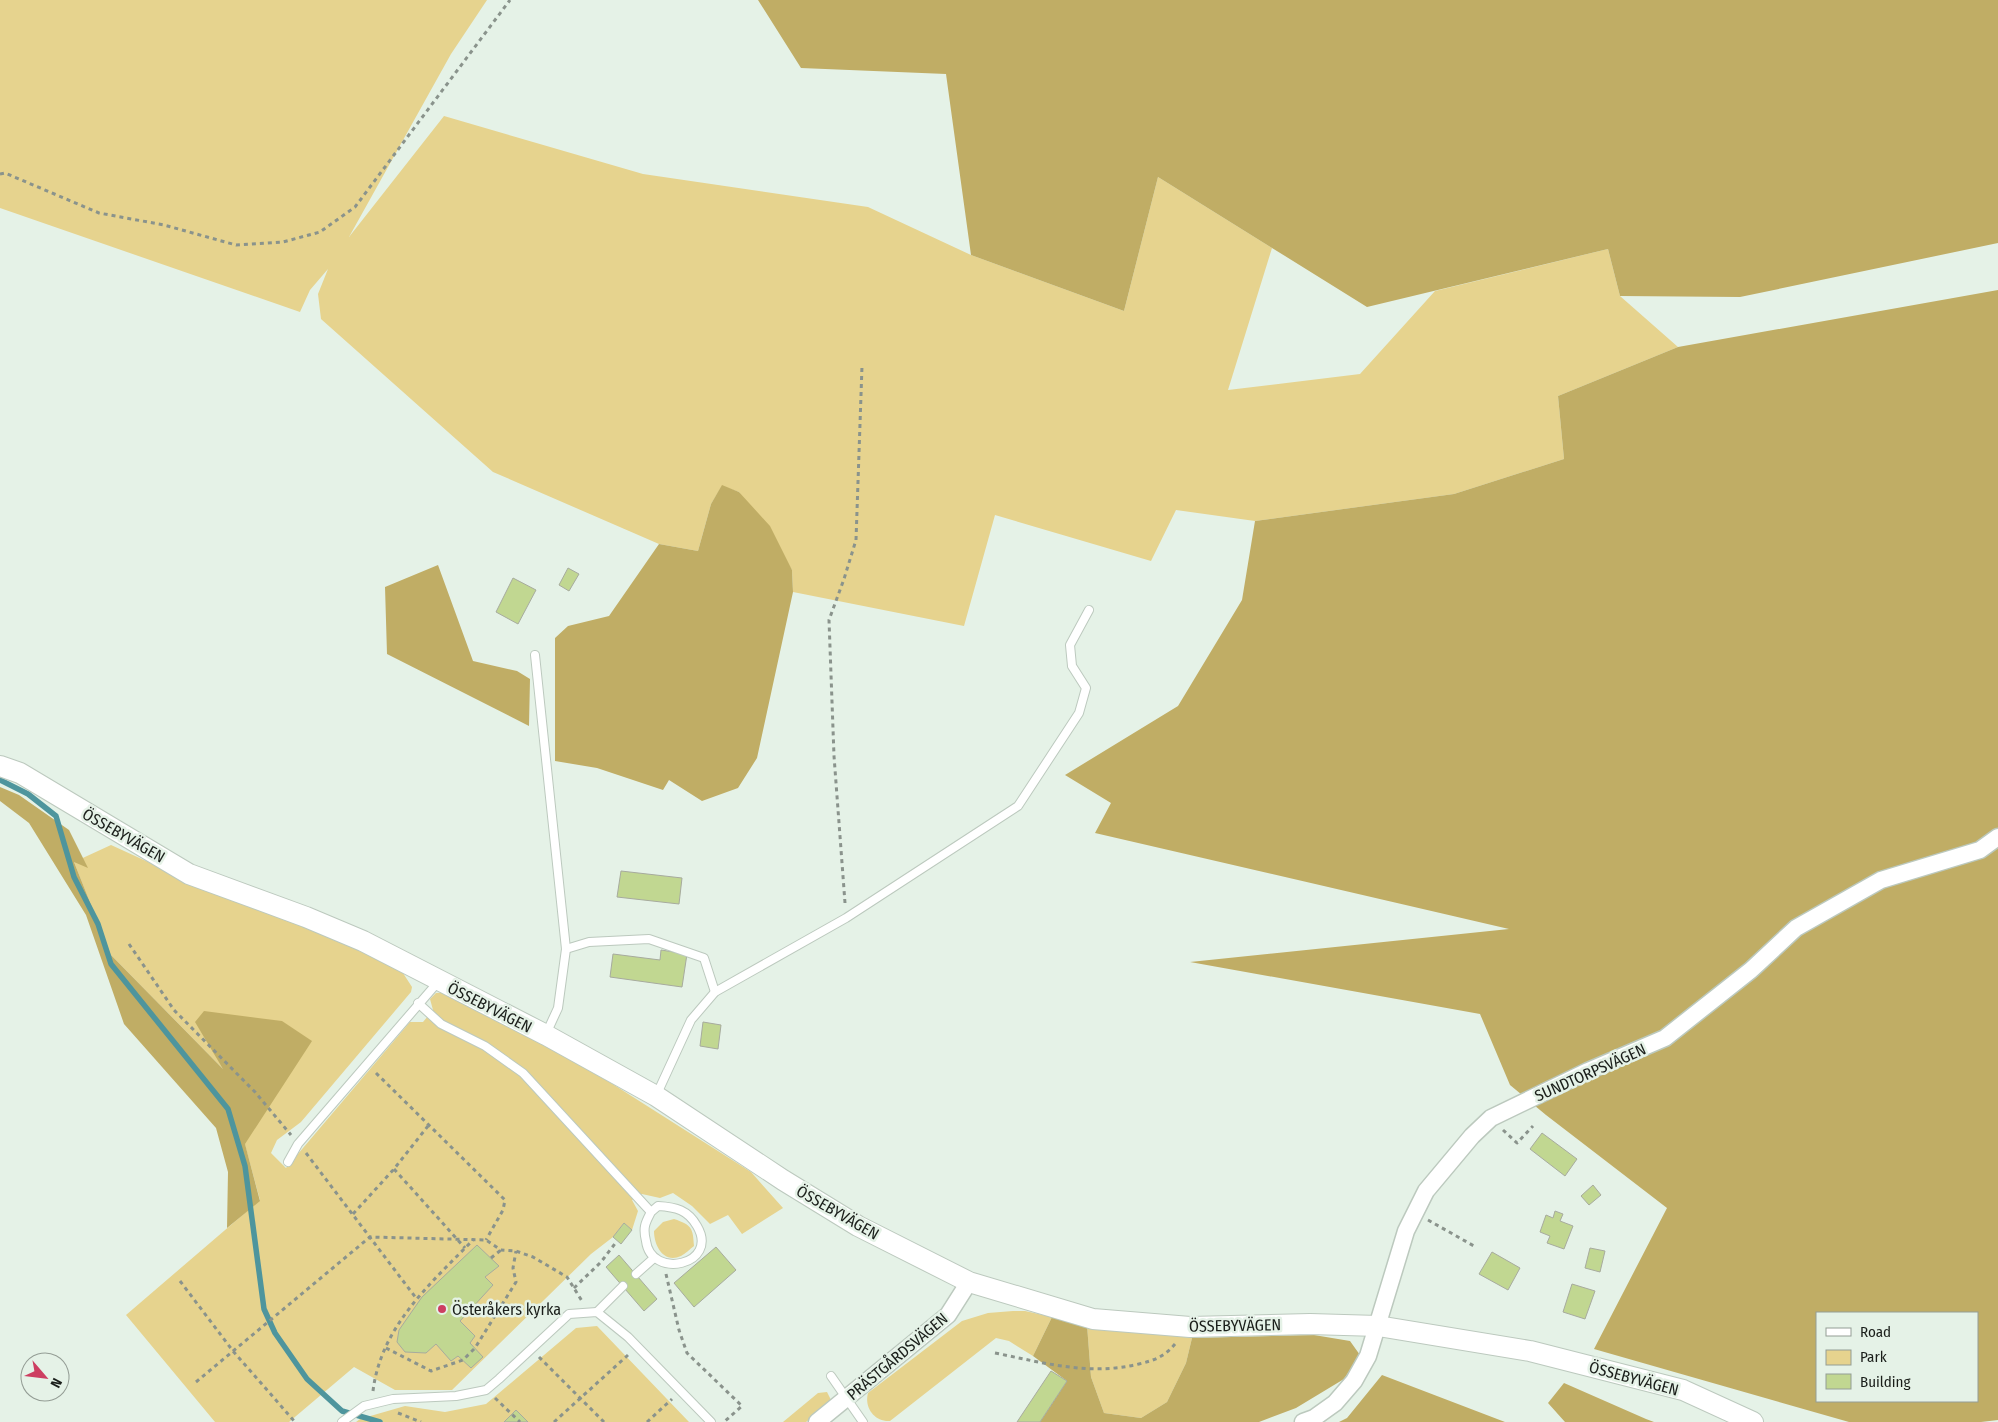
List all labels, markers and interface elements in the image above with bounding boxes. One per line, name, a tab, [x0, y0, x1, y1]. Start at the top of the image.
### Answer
street label: ÖSSEBYVÄGEN	[79, 804, 168, 867]
street label: ÖSSEBYVÄGEN	[444, 978, 535, 1037]
street label: SUNDTORPSVÄGEN	[1532, 1039, 1649, 1105]
street label: ÖSSEBYVÄGEN	[793, 1181, 882, 1244]
place label: Österåkers kyrka	[452, 1300, 561, 1319]
marker: Österåkers kyrka	[436, 1303, 448, 1315]
street label: PRÄSTGÅRDSVÄGEN	[842, 1308, 952, 1404]
legend	[1816, 1312, 1978, 1402]
street label: ÖSSEBYVÄGEN	[1189, 1315, 1281, 1336]
text: Road	[1860, 1323, 1891, 1341]
text: Park	[1860, 1348, 1887, 1366]
north arrow	[20, 1352, 70, 1402]
street label: ÖSSEBYVÄGEN	[1587, 1357, 1681, 1400]
text: Building	[1860, 1373, 1911, 1391]
text: N	[47, 1375, 66, 1391]

